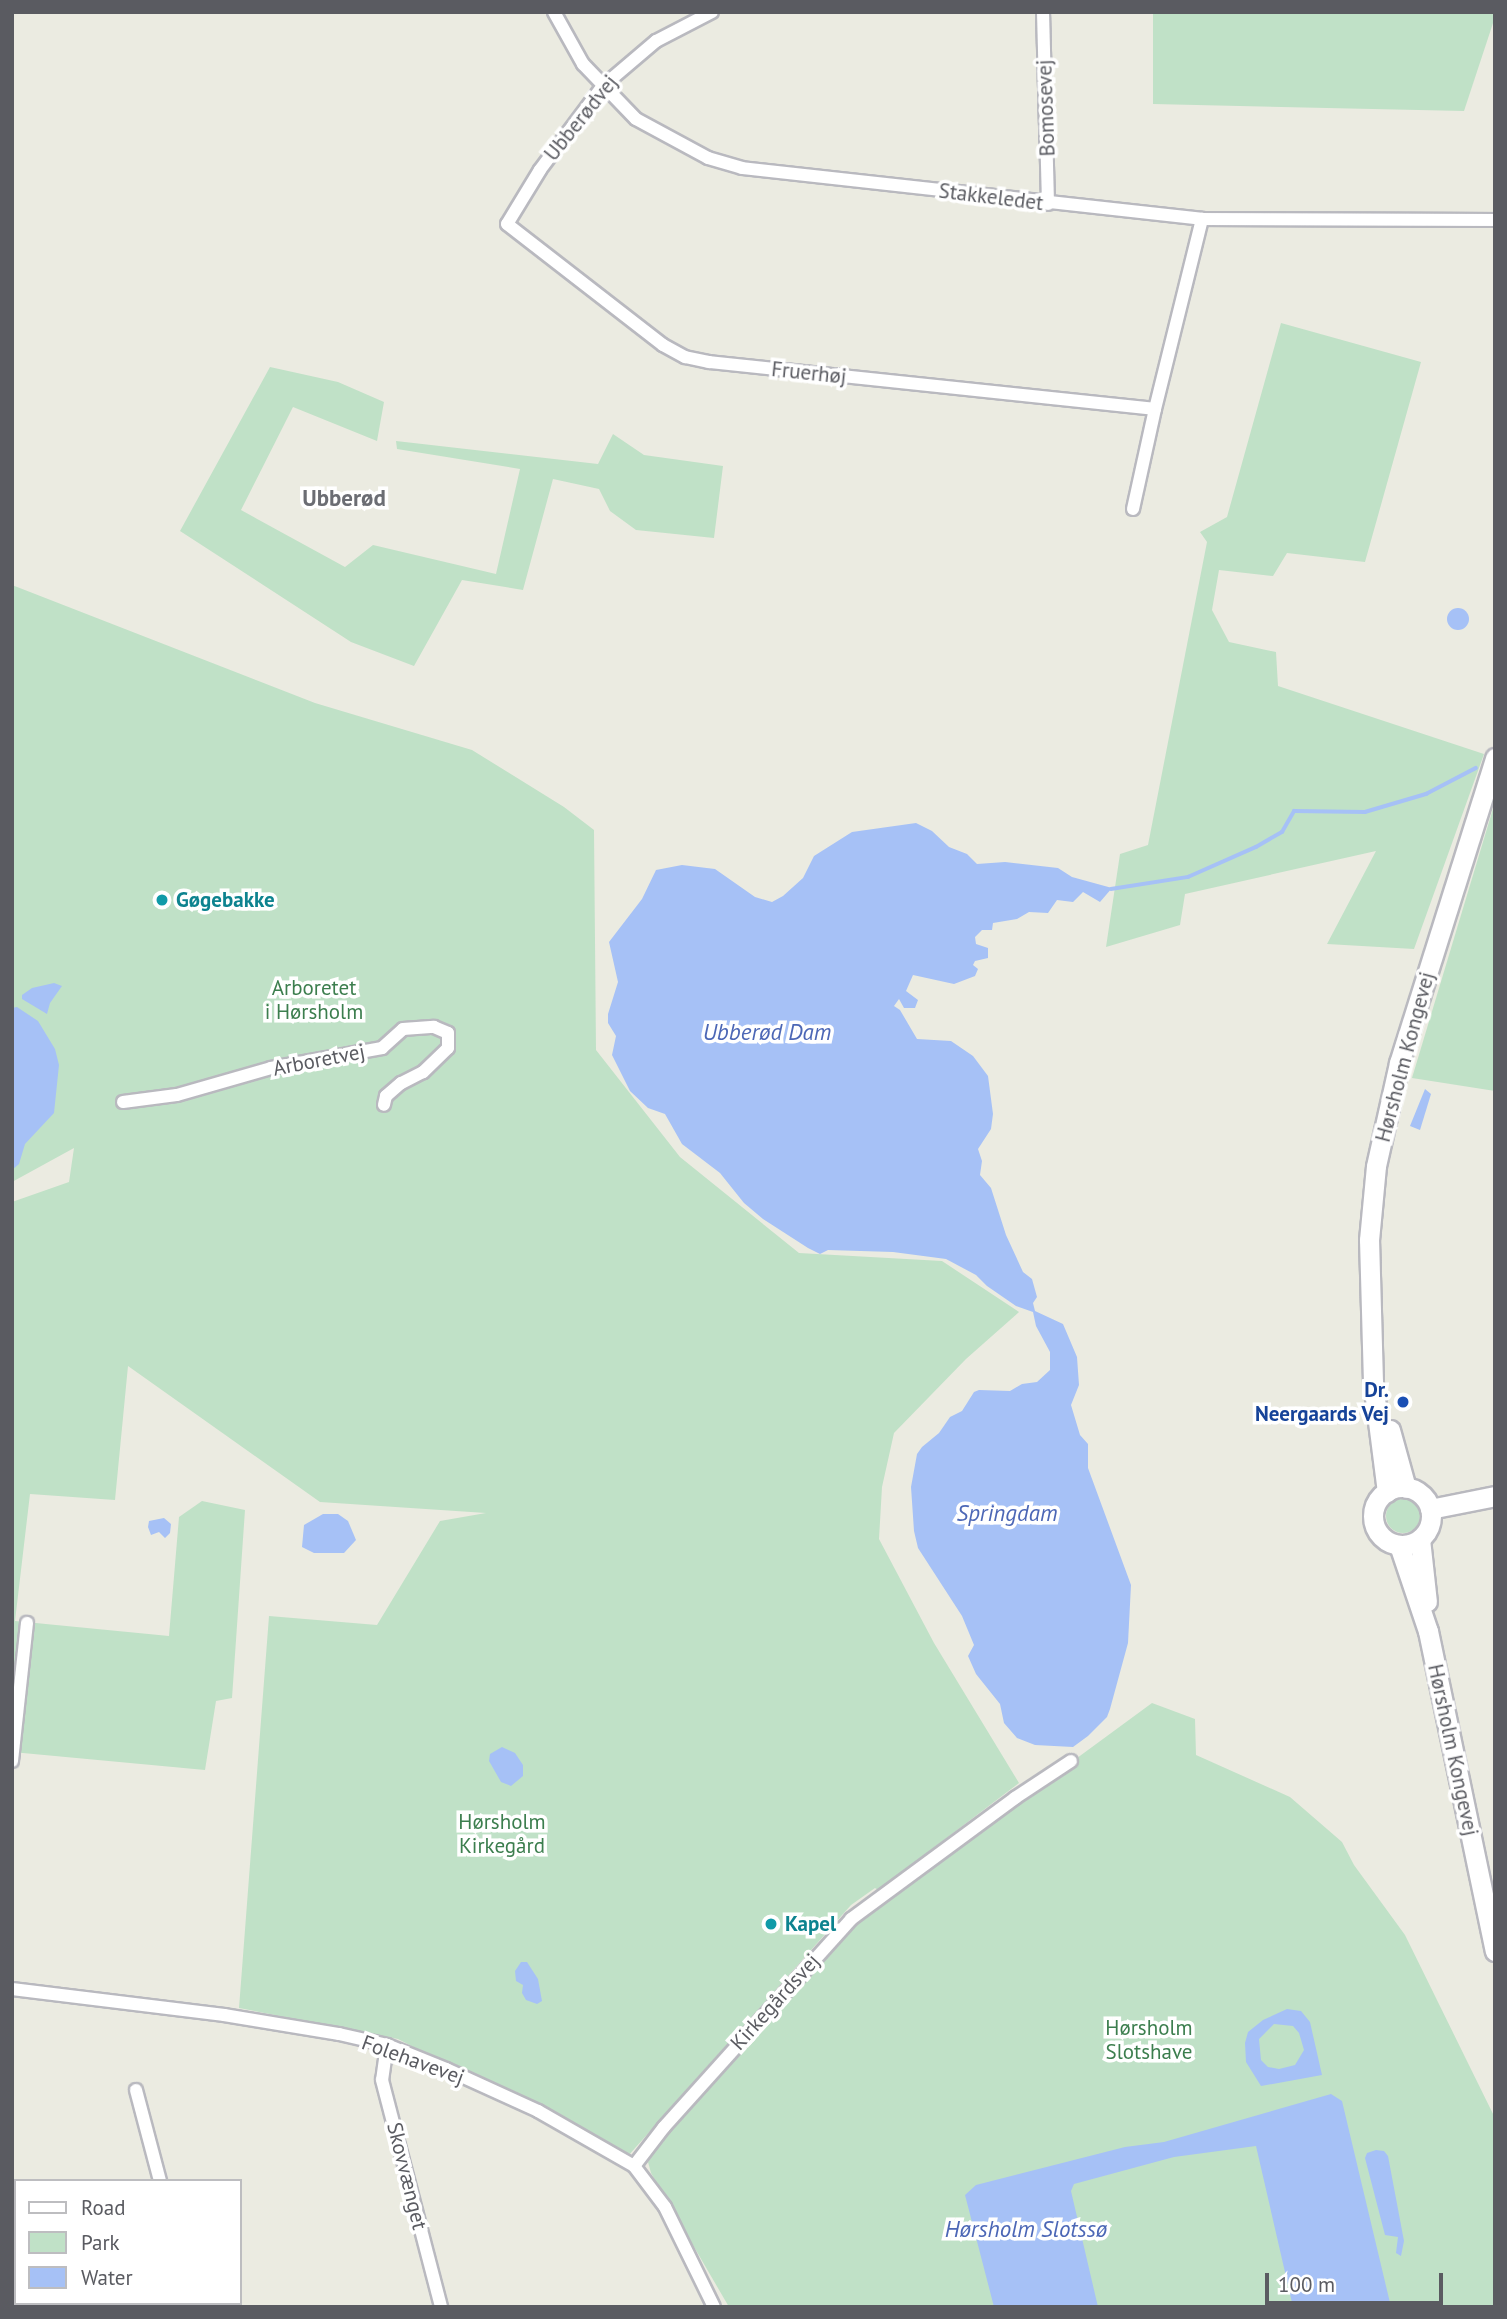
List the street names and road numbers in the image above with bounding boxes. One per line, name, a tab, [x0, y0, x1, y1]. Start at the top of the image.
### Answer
street label: Bomosevej	[1032, 59, 1060, 157]
street label: Ubberødvej	[539, 70, 623, 166]
street label: Stakkeledet	[937, 178, 1045, 216]
street label: Fruerhøj	[770, 357, 848, 389]
street label: Hørsholm Kongevej	[1370, 969, 1440, 1145]
street label: Arboretvej	[271, 1039, 367, 1081]
street label: Hørsholm Kongevej	[1422, 1662, 1484, 1838]
street label: Kirkegårdsvej	[725, 1949, 825, 2055]
street label: Folehavevej	[358, 2030, 468, 2090]
street label: Skovvænget	[382, 2120, 432, 2232]

